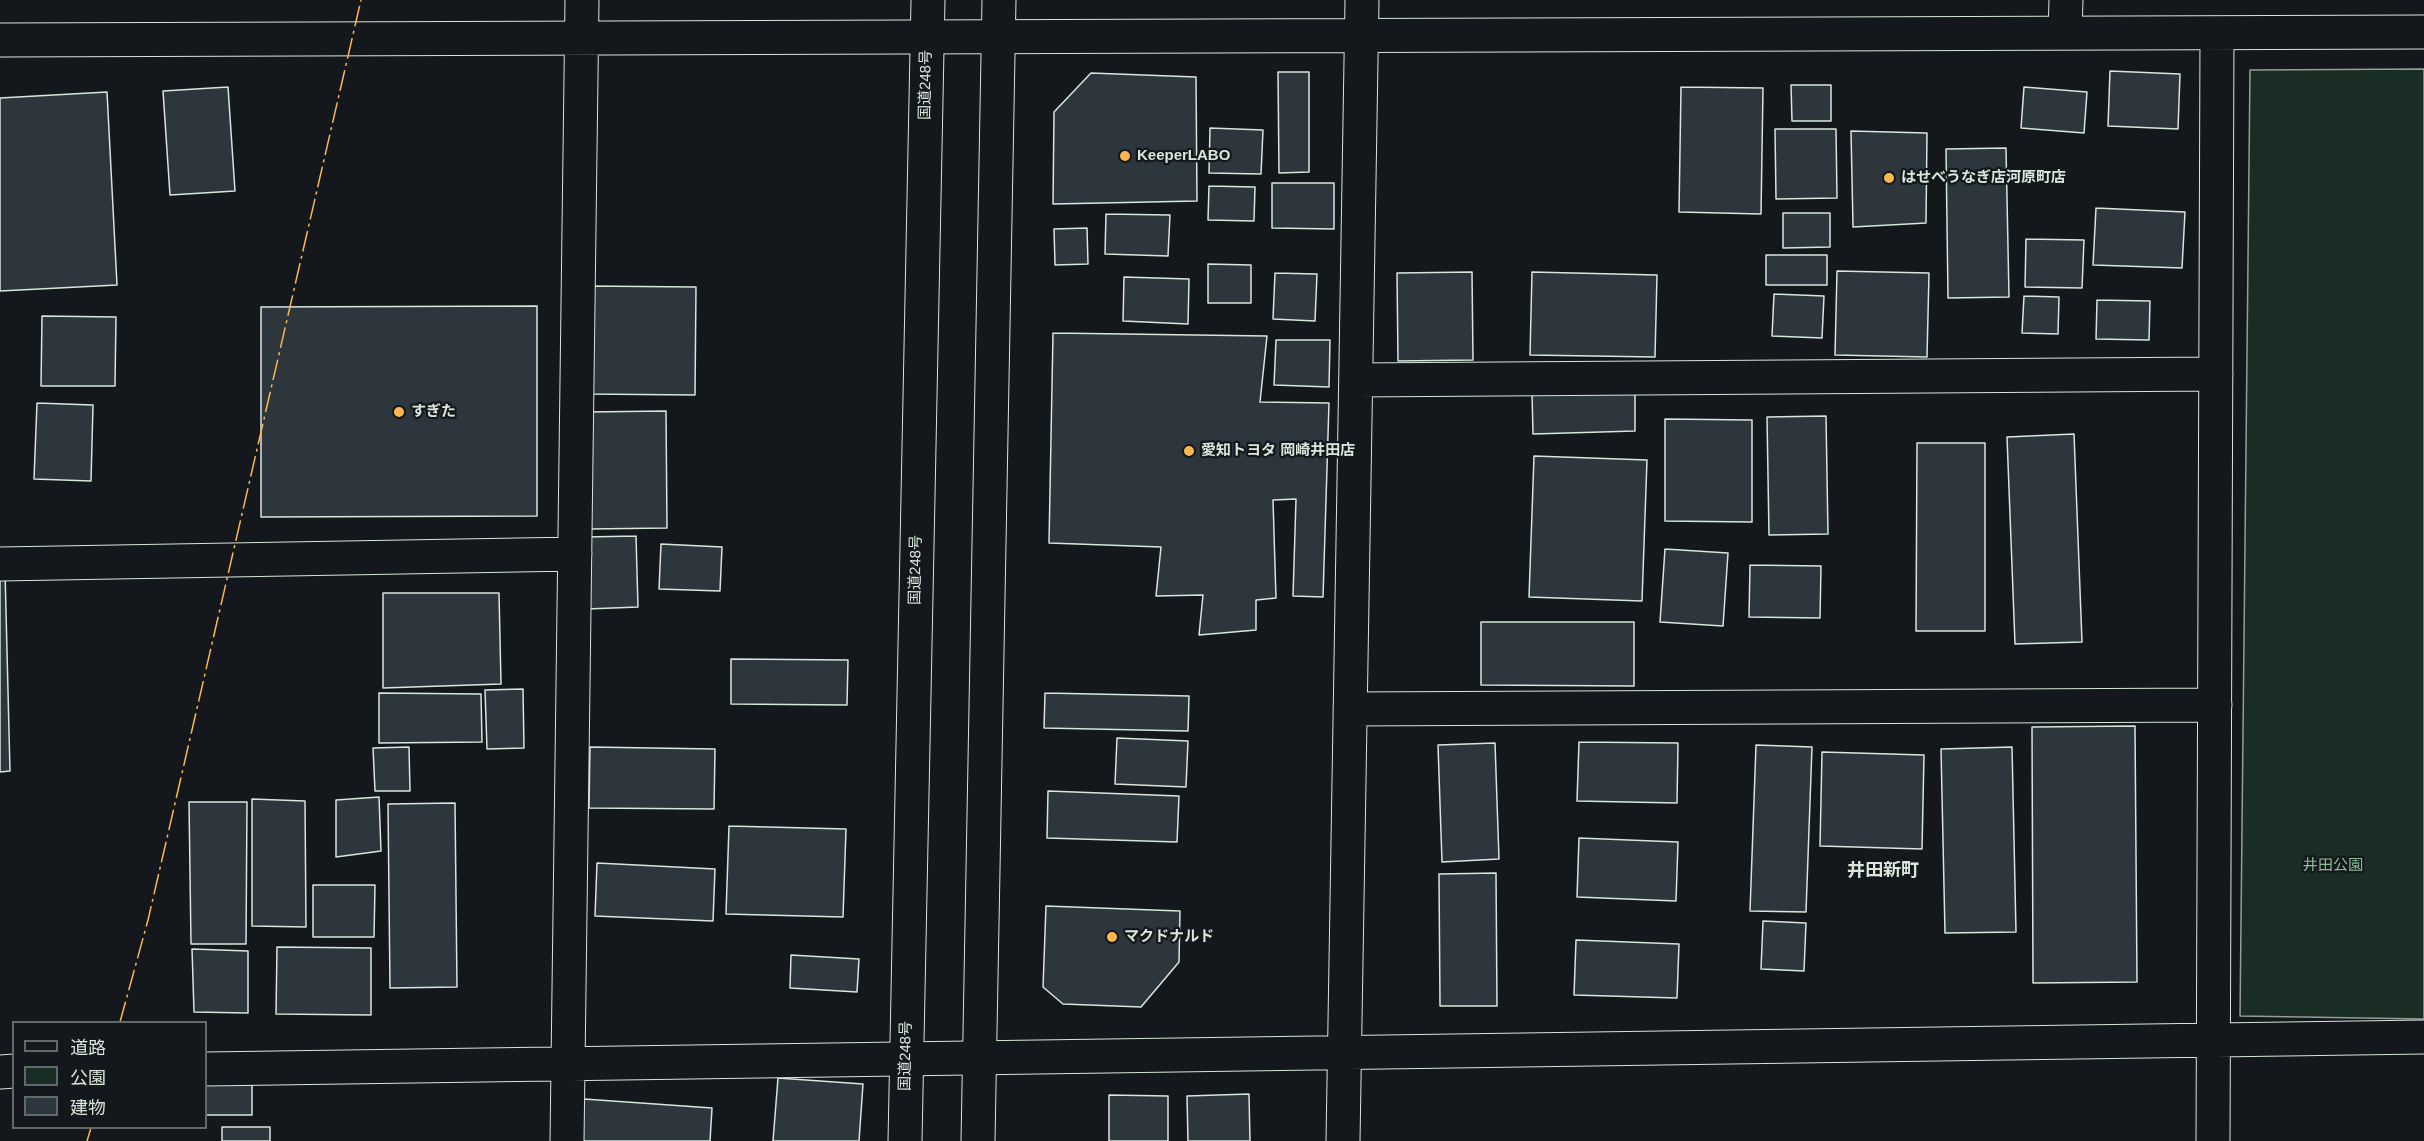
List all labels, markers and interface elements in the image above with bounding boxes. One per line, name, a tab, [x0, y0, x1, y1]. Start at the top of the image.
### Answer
street label: 国道248号	[916, 50, 936, 120]
place label: KeeperLABO	[1137, 147, 1230, 165]
marker: KeeperLABO	[1118, 149, 1132, 163]
place label: はせべうなぎ店河原町店	[1901, 169, 2066, 187]
marker: はせべうなぎ店河原町店	[1882, 171, 1896, 185]
place label: すぎた	[411, 403, 456, 421]
marker: すぎた	[392, 405, 406, 419]
place label: 愛知トヨタ 岡崎井田店	[1201, 442, 1355, 460]
marker: 愛知トヨタ 岡崎井田店	[1182, 444, 1196, 458]
street label: 国道248号	[906, 535, 926, 605]
park label: 井田公園	[2303, 857, 2363, 875]
district label: 井田新町	[1847, 860, 1919, 882]
place label: マクドナルド	[1124, 928, 1214, 946]
marker: マクドナルド	[1105, 930, 1119, 944]
legend	[12, 1021, 207, 1129]
street label: 国道248号	[896, 1021, 916, 1091]
text: 道路	[70, 1038, 106, 1058]
text: 公園	[70, 1068, 106, 1088]
text: 建物	[70, 1098, 106, 1118]

